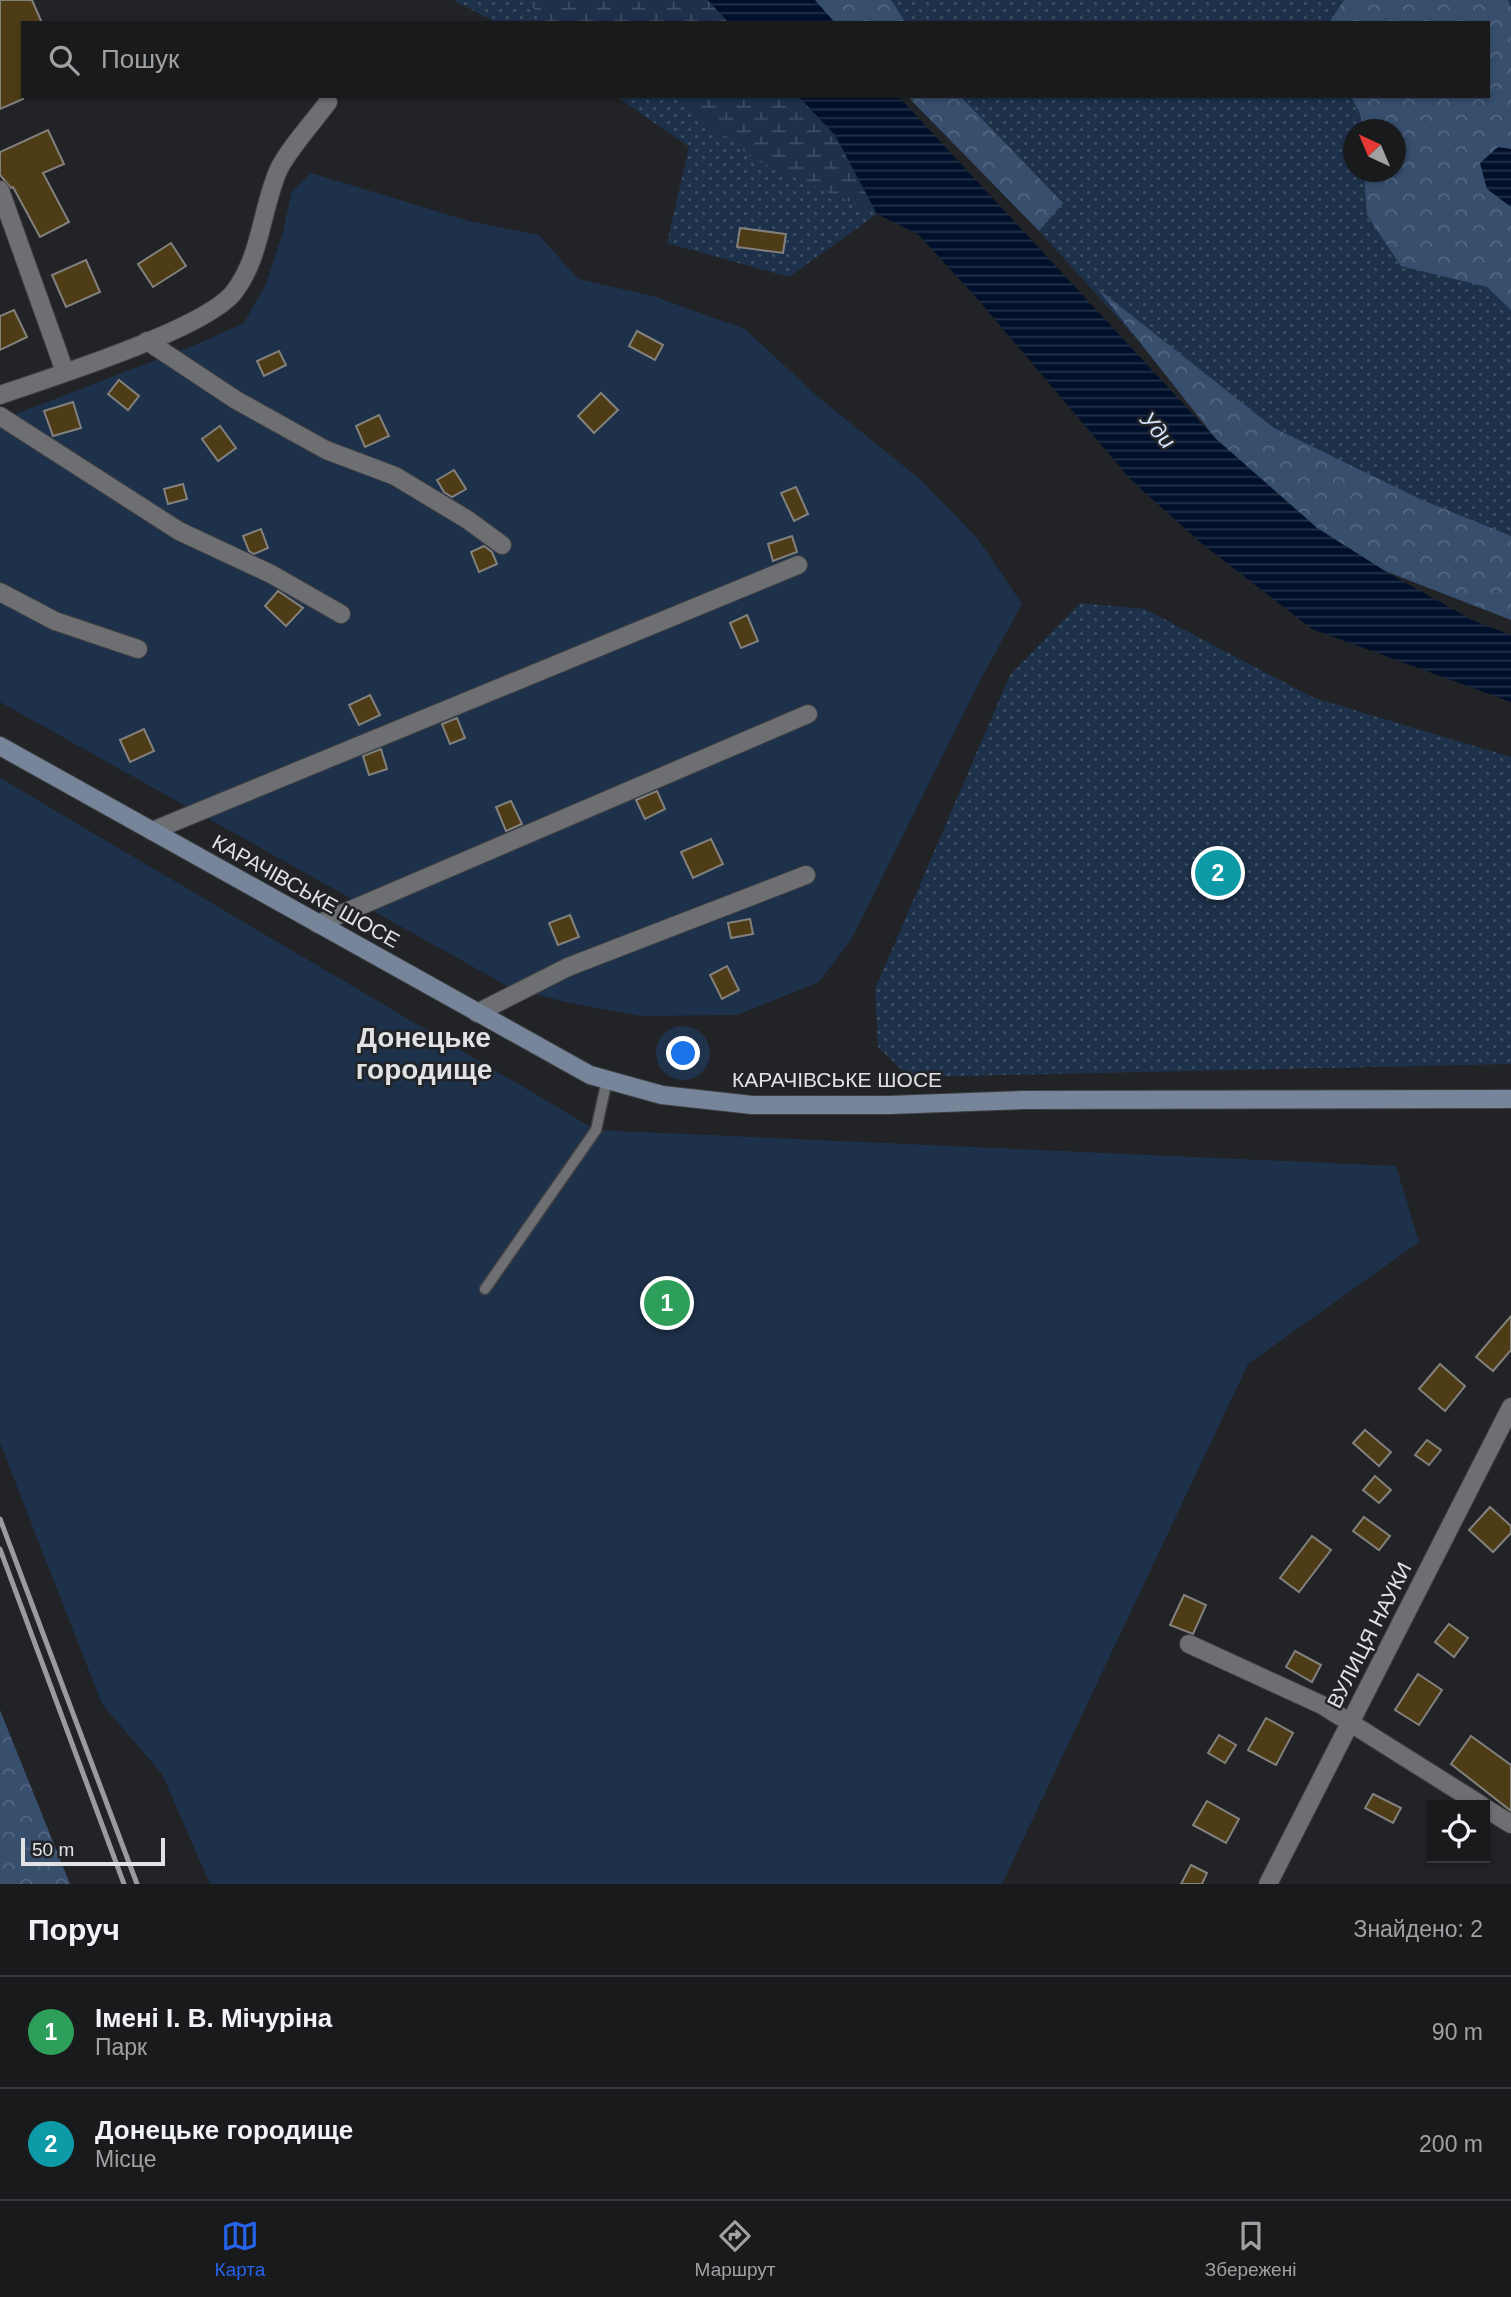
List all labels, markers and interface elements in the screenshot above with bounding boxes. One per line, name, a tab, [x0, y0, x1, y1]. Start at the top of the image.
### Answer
search box	[21, 21, 1490, 98]
icon: search	[45, 41, 83, 79]
text: Пошук	[101, 44, 179, 74]
north arrow	[1343, 119, 1406, 182]
water label: Уди	[1134, 406, 1181, 454]
street label: КАРАЧІВСЬКЕ ШОСЕ	[209, 830, 403, 952]
pin: 2	[1195, 847, 1241, 899]
district label: Донецьке городище	[356, 1022, 492, 1085]
your location	[666, 1036, 700, 1070]
street label: КАРАЧІВСЬКЕ ШОСЕ	[732, 1068, 942, 1091]
pin: 1	[644, 1277, 690, 1329]
street label: ВУЛИЦЯ НАУКИ	[1322, 1558, 1416, 1712]
map controls	[1427, 1800, 1490, 1863]
button: locate	[1427, 1800, 1490, 1863]
scale bar	[21, 1835, 164, 1867]
text: 50 m	[32, 1839, 74, 1860]
text: Поруч	[28, 1913, 120, 1946]
text: Знайдено: 2	[1353, 1916, 1483, 1942]
text: Імені І. В. Мічуріна	[95, 2003, 332, 2033]
text: 1	[45, 2019, 57, 2045]
text: 90 m	[1432, 2019, 1483, 2045]
text: Парк	[95, 2034, 147, 2060]
text: Донецьке городище	[95, 2115, 353, 2145]
text: 2	[45, 2131, 57, 2157]
text: 200 m	[1419, 2131, 1483, 2157]
text: Місце	[95, 2146, 156, 2172]
tab: Карта	[215, 2217, 265, 2281]
tab: Маршрут	[695, 2217, 776, 2281]
tab: Збережені	[1205, 2217, 1296, 2281]

